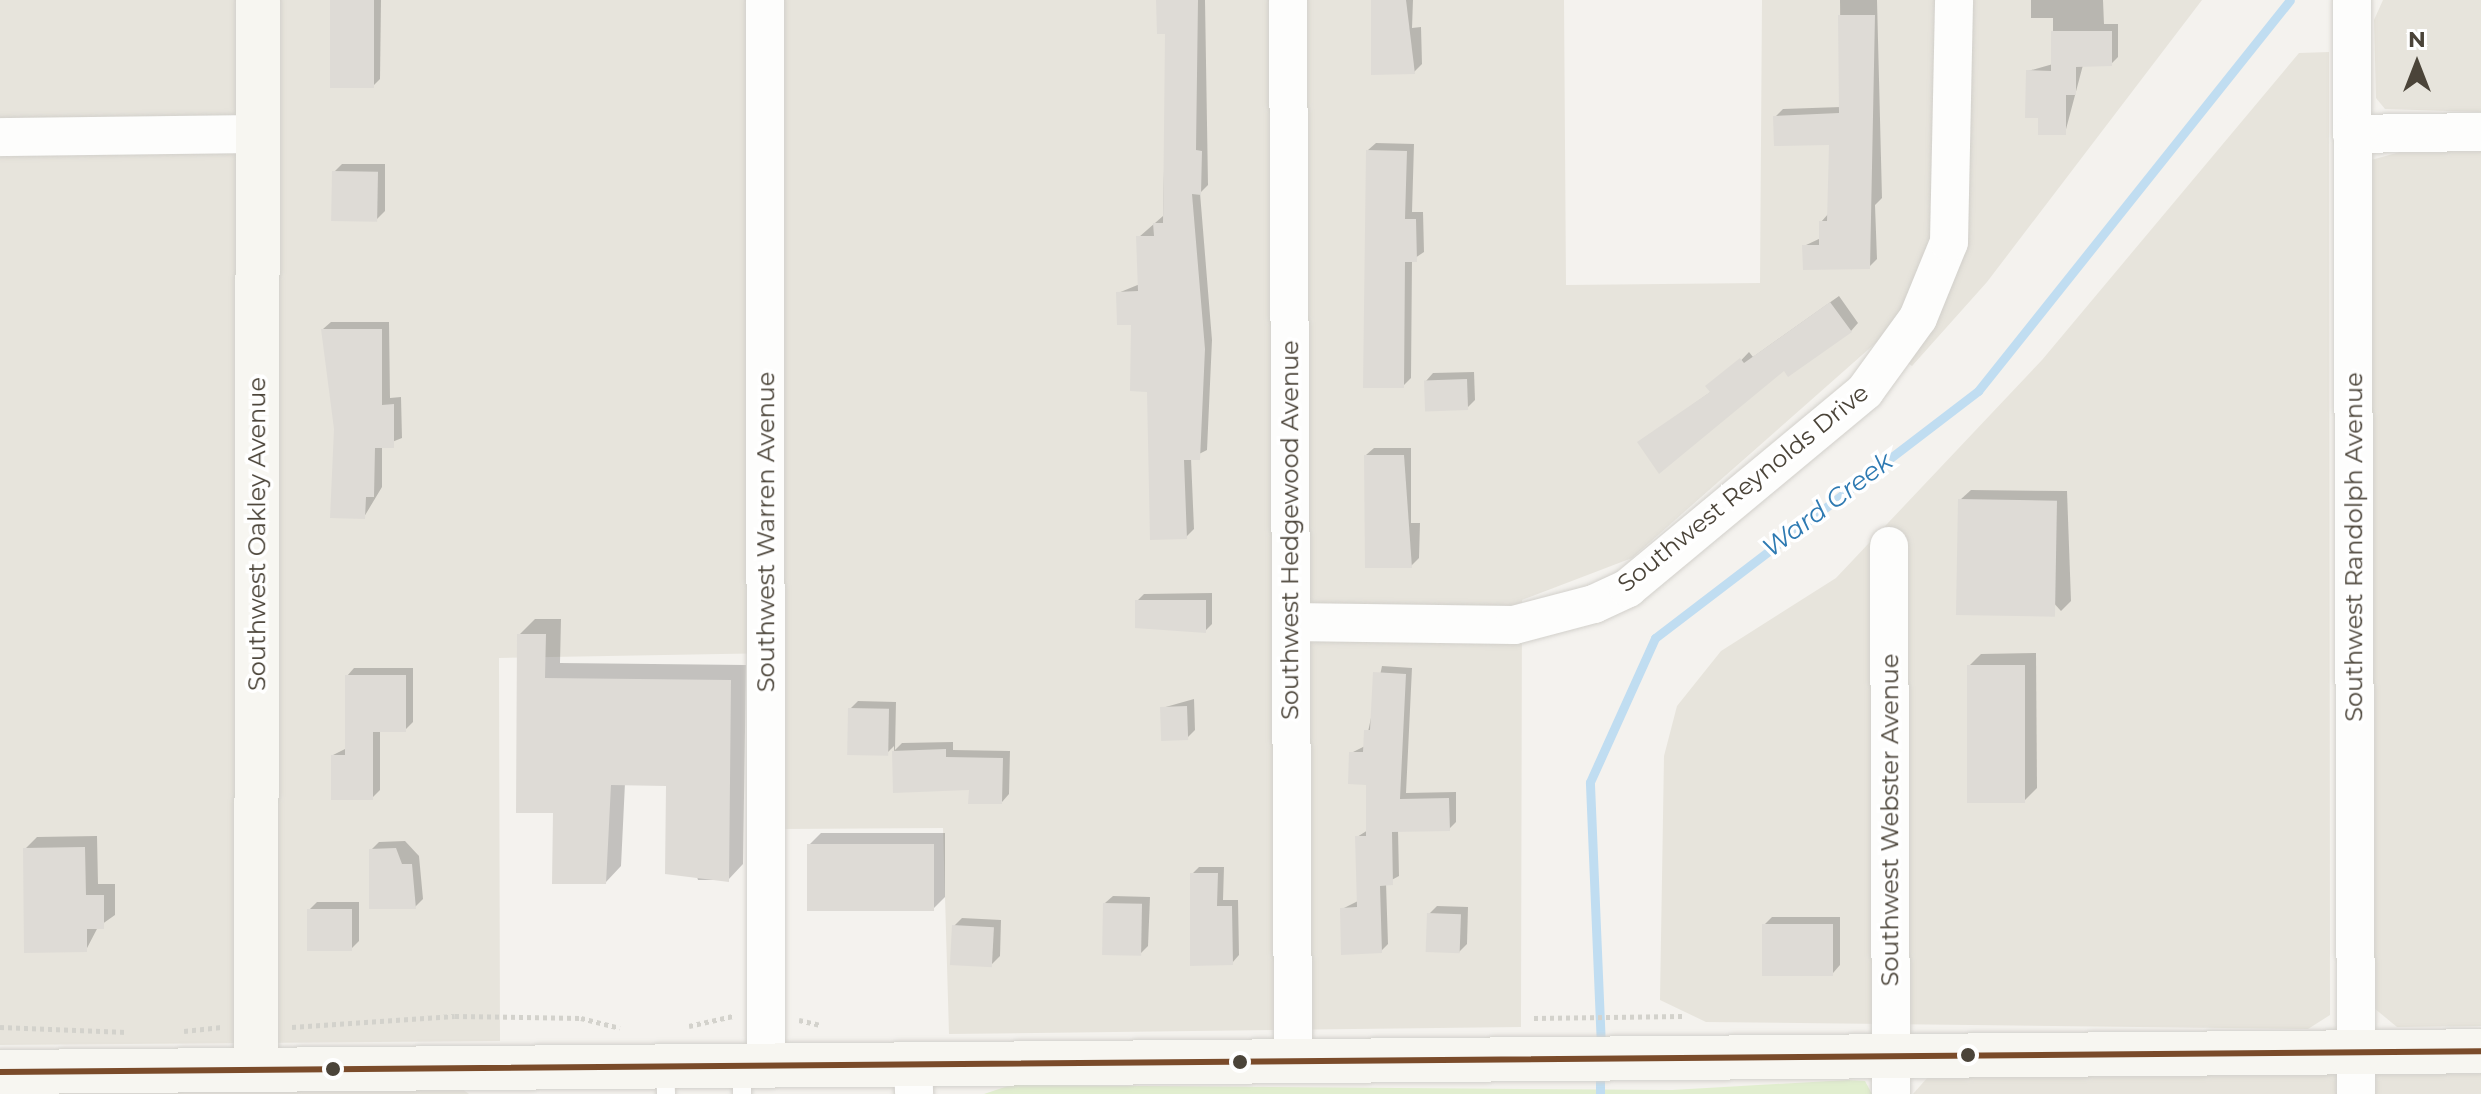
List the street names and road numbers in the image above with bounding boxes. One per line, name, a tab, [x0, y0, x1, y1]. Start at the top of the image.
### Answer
street label: Southwest Hedgewood Avenue	[1276, 340, 1304, 720]
street label: Southwest Warren Avenue	[752, 372, 780, 692]
street label: Southwest Randolph Avenue	[2340, 372, 2368, 722]
street label: Southwest Oakley Avenue	[243, 377, 271, 691]
street label: Southwest Reynolds Drive	[1612, 378, 1874, 598]
street label: Southwest Webster Avenue	[1876, 654, 1904, 986]

